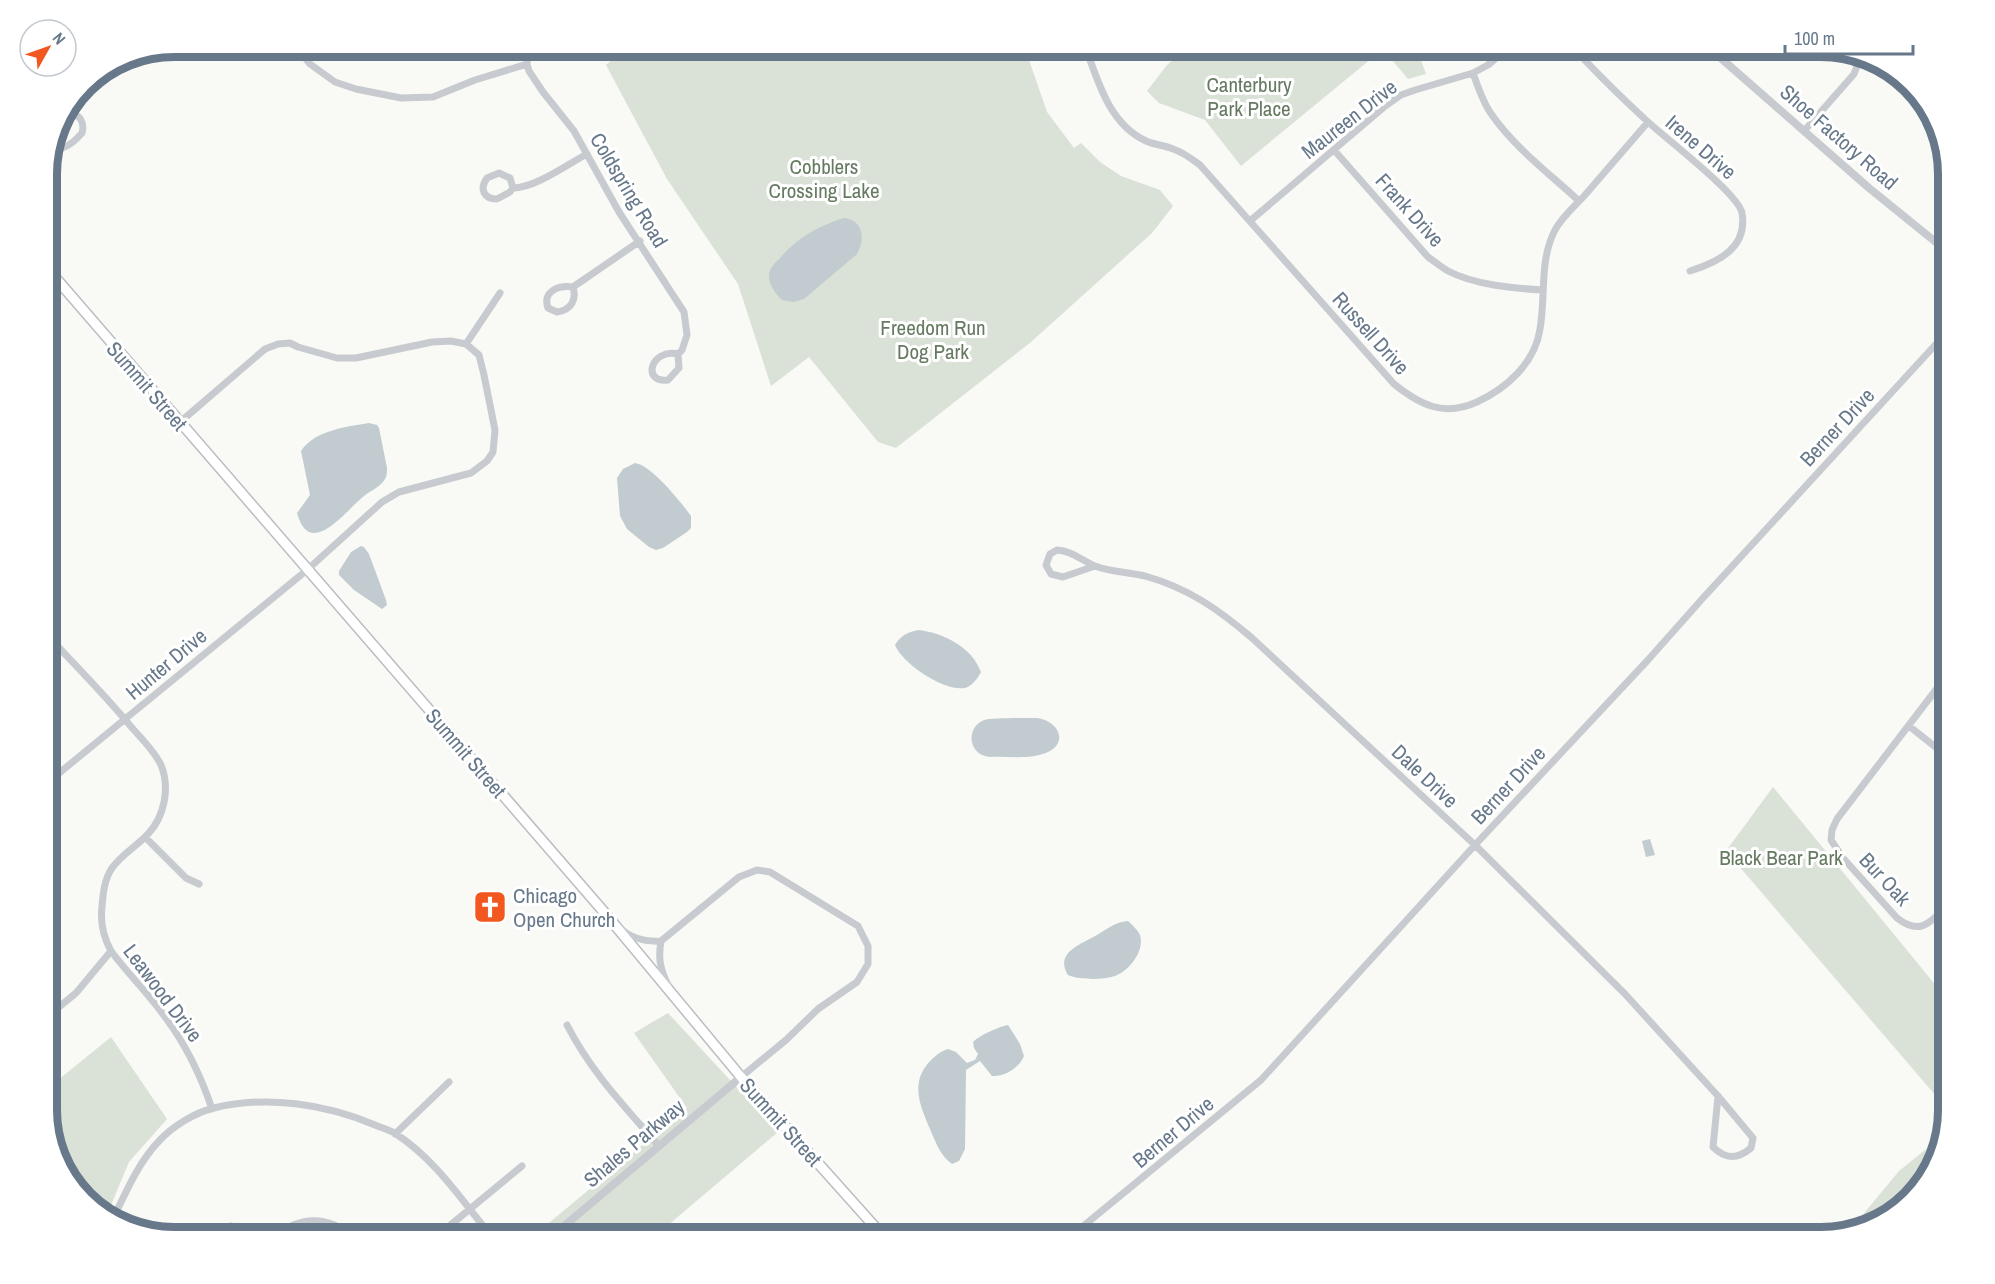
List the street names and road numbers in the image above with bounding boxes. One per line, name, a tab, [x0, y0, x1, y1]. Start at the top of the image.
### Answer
street label: Maureen Drive	[1295, 73, 1403, 165]
street label: Shoe Factory Road	[1774, 78, 1904, 196]
street label: Irene Drive	[1659, 108, 1743, 186]
street label: Coldspring Road	[583, 127, 675, 253]
street label: Frank Drive	[1369, 167, 1451, 253]
street label: Russell Drive	[1326, 285, 1416, 381]
street label: Summit Street	[100, 335, 194, 437]
street label: Berner Drive	[1793, 381, 1881, 473]
street label: Hunter Drive	[119, 622, 213, 706]
street label: Summit Street	[419, 702, 513, 804]
street label: Dale Drive	[1385, 738, 1465, 814]
street label: Berner Drive	[1464, 739, 1552, 831]
street label: Bur Oak	[1853, 846, 1917, 912]
street label: Leawood Drive	[117, 938, 209, 1048]
street label: Summit Street	[733, 1071, 829, 1173]
street label: Berner Drive	[1126, 1090, 1220, 1174]
street label: Shales Parkway	[577, 1092, 691, 1194]

